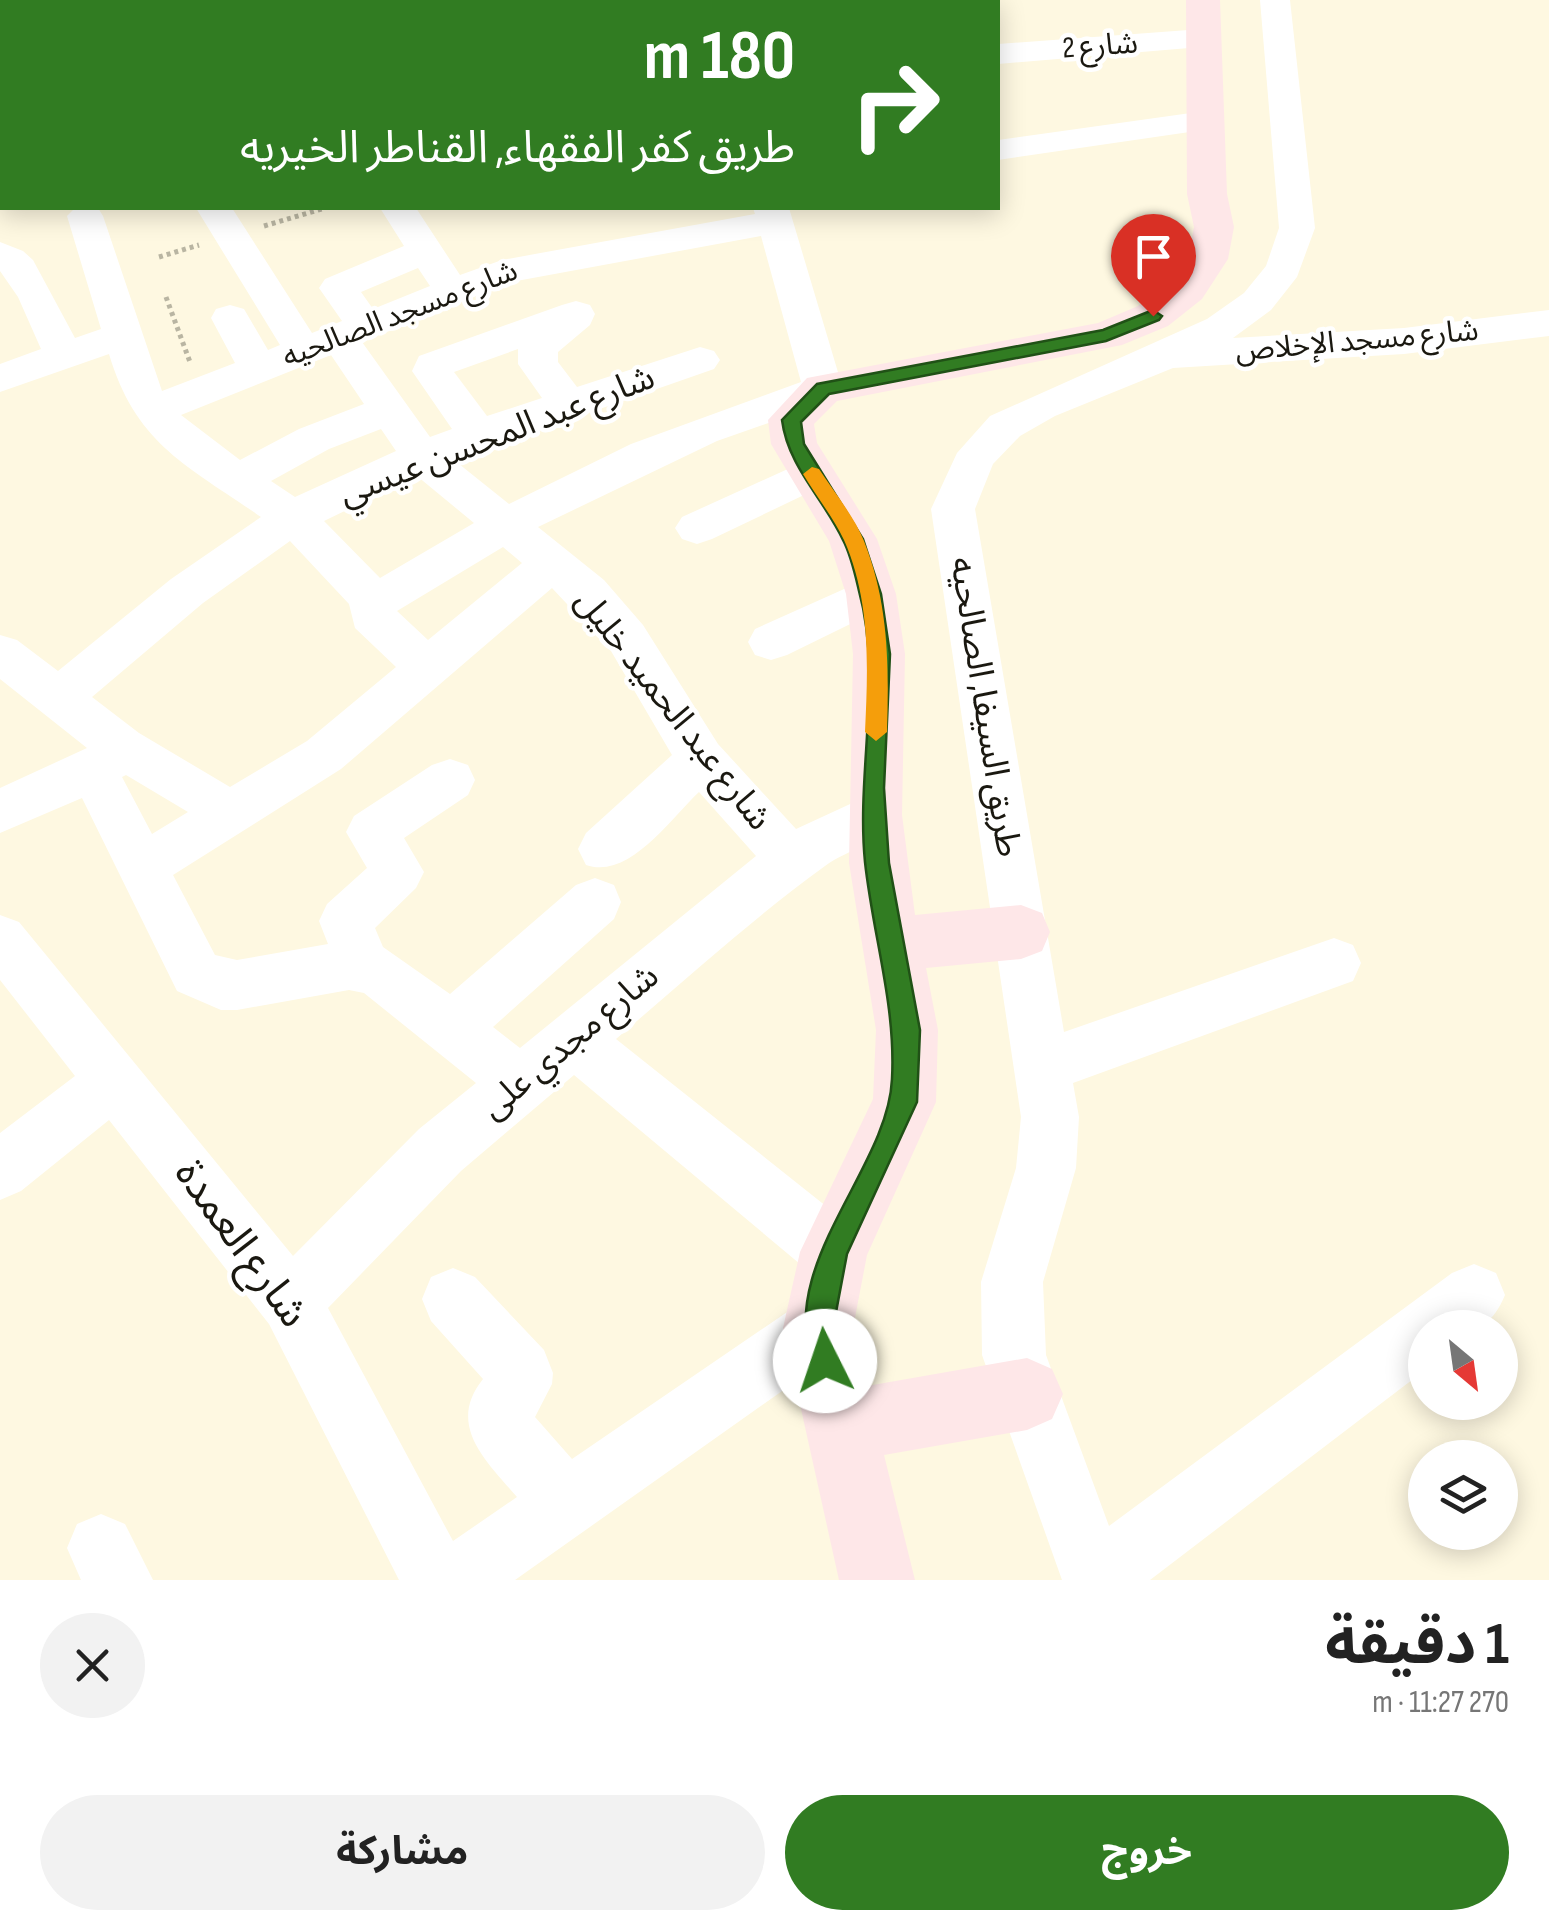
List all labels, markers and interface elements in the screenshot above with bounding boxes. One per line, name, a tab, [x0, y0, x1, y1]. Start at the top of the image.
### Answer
text: 180 m	[644, 15, 795, 99]
street label: شارع 2	[1061, 25, 1139, 70]
icon: right	[830, 40, 960, 170]
text: طريق كفر الفقهاء, القناطر الخيريه	[240, 121, 795, 176]
pin	[1111, 214, 1196, 317]
icon: arrive	[1126, 229, 1181, 284]
street label: شارع مسجد الصالحيه	[277, 253, 524, 378]
street label: شارع مسجد الإخلاص	[1234, 312, 1480, 373]
street label: شارع عبد المحسن عيسي	[333, 356, 662, 520]
street label: طريق السيفا, الصالحيه	[940, 554, 1030, 860]
street label: شارع عبد الحميد خليل	[563, 581, 781, 841]
street label: شارع مجدي على	[472, 955, 670, 1132]
street label: شارع العمدة	[160, 1150, 319, 1340]
position arrow	[773, 1309, 877, 1413]
north arrow	[1408, 1310, 1518, 1420]
map controls	[1408, 1310, 1518, 1550]
button: layers	[1408, 1440, 1518, 1550]
text: 1 دقيقة	[1325, 1609, 1509, 1681]
button: close	[40, 1613, 145, 1718]
text: 270 m · 11:27	[1372, 1683, 1509, 1722]
button: مشاركة	[40, 1795, 765, 1910]
button: خروج	[785, 1795, 1509, 1910]

